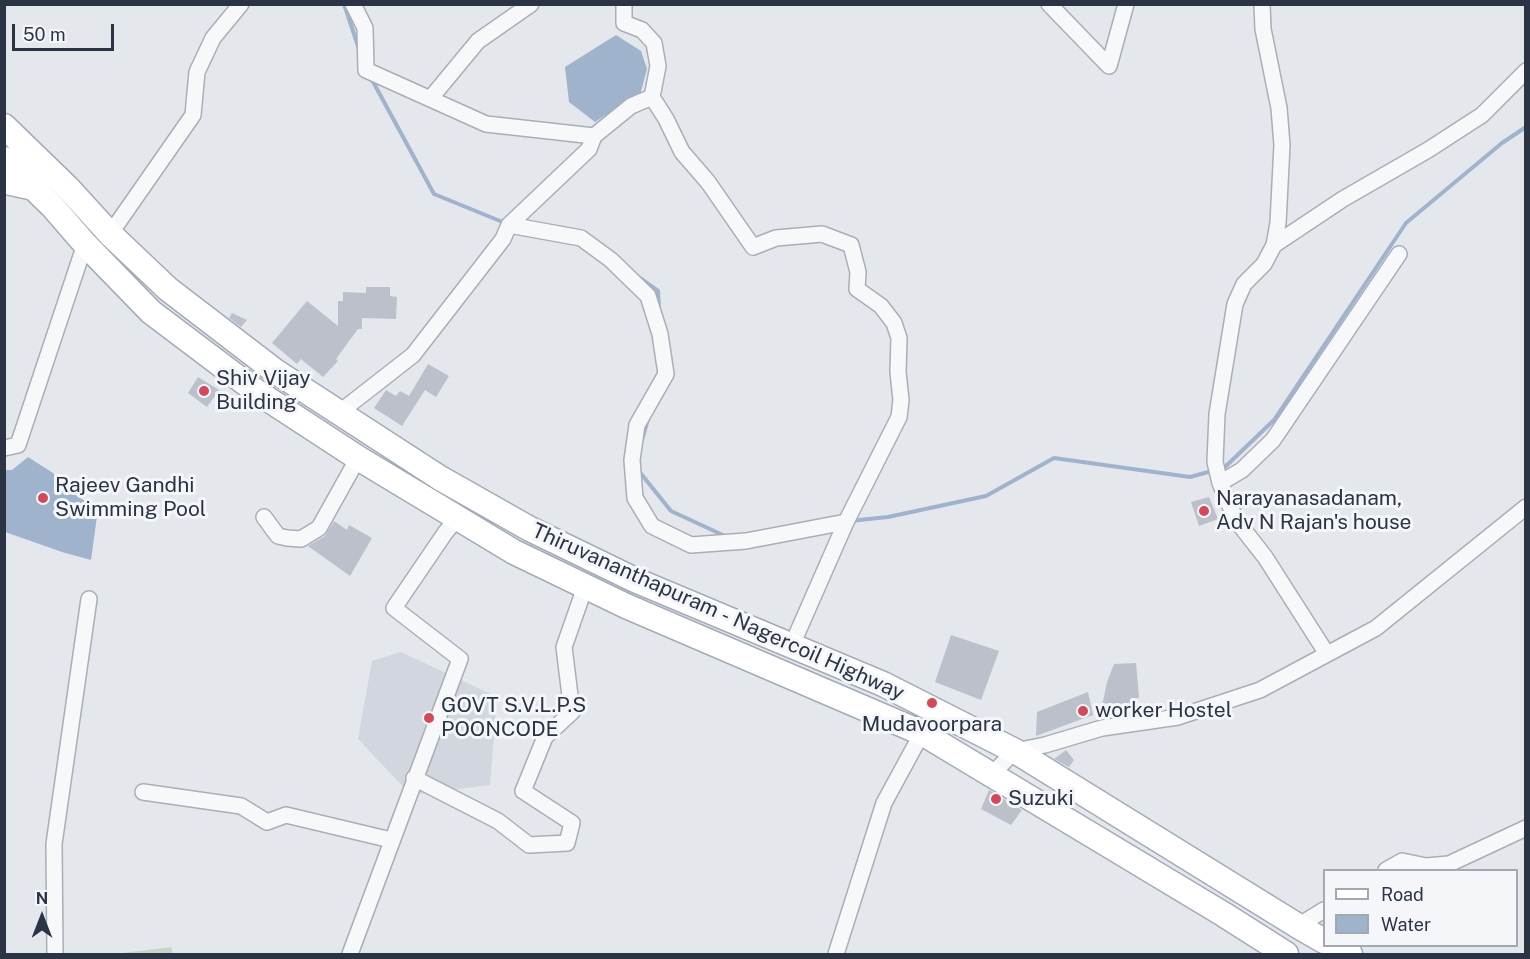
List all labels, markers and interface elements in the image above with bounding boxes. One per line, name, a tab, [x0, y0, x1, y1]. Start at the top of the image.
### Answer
scale bar	[15, 12, 117, 50]
text: 50 m	[23, 24, 66, 45]
place label: Shiv Vijay Building	[216, 366, 310, 416]
marker: Shiv Vijay Building	[197, 384, 211, 398]
place label: Rajeev Gandhi Swimming Pool	[55, 473, 206, 523]
place label: Narayanasadanam, Adv N Rajan's house	[1216, 486, 1412, 536]
marker: Rajeev Gandhi Swimming Pool	[36, 491, 50, 505]
marker: Narayanasadanam, Adv N Rajan's house	[1197, 504, 1211, 518]
street label: Thiruvananthapuram - Nagercoil Highway	[528, 518, 908, 706]
place label: GOVT S.V.L.P.S POONCODE	[441, 693, 586, 743]
marker: Mudavoorpara	[925, 696, 939, 710]
place label: worker Hostel	[1095, 698, 1232, 724]
marker: worker Hostel	[1076, 704, 1090, 718]
marker: GOVT S.V.L.P.S POONCODE	[422, 711, 436, 725]
place label: Mudavoorpara	[862, 712, 1002, 738]
place label: Suzuki	[1008, 786, 1074, 812]
marker: Suzuki	[989, 792, 1003, 806]
legend	[1323, 869, 1518, 947]
text: Road	[1381, 884, 1424, 905]
north arrow	[12, 887, 72, 947]
text: N	[36, 889, 48, 908]
text: Water	[1381, 914, 1431, 935]

